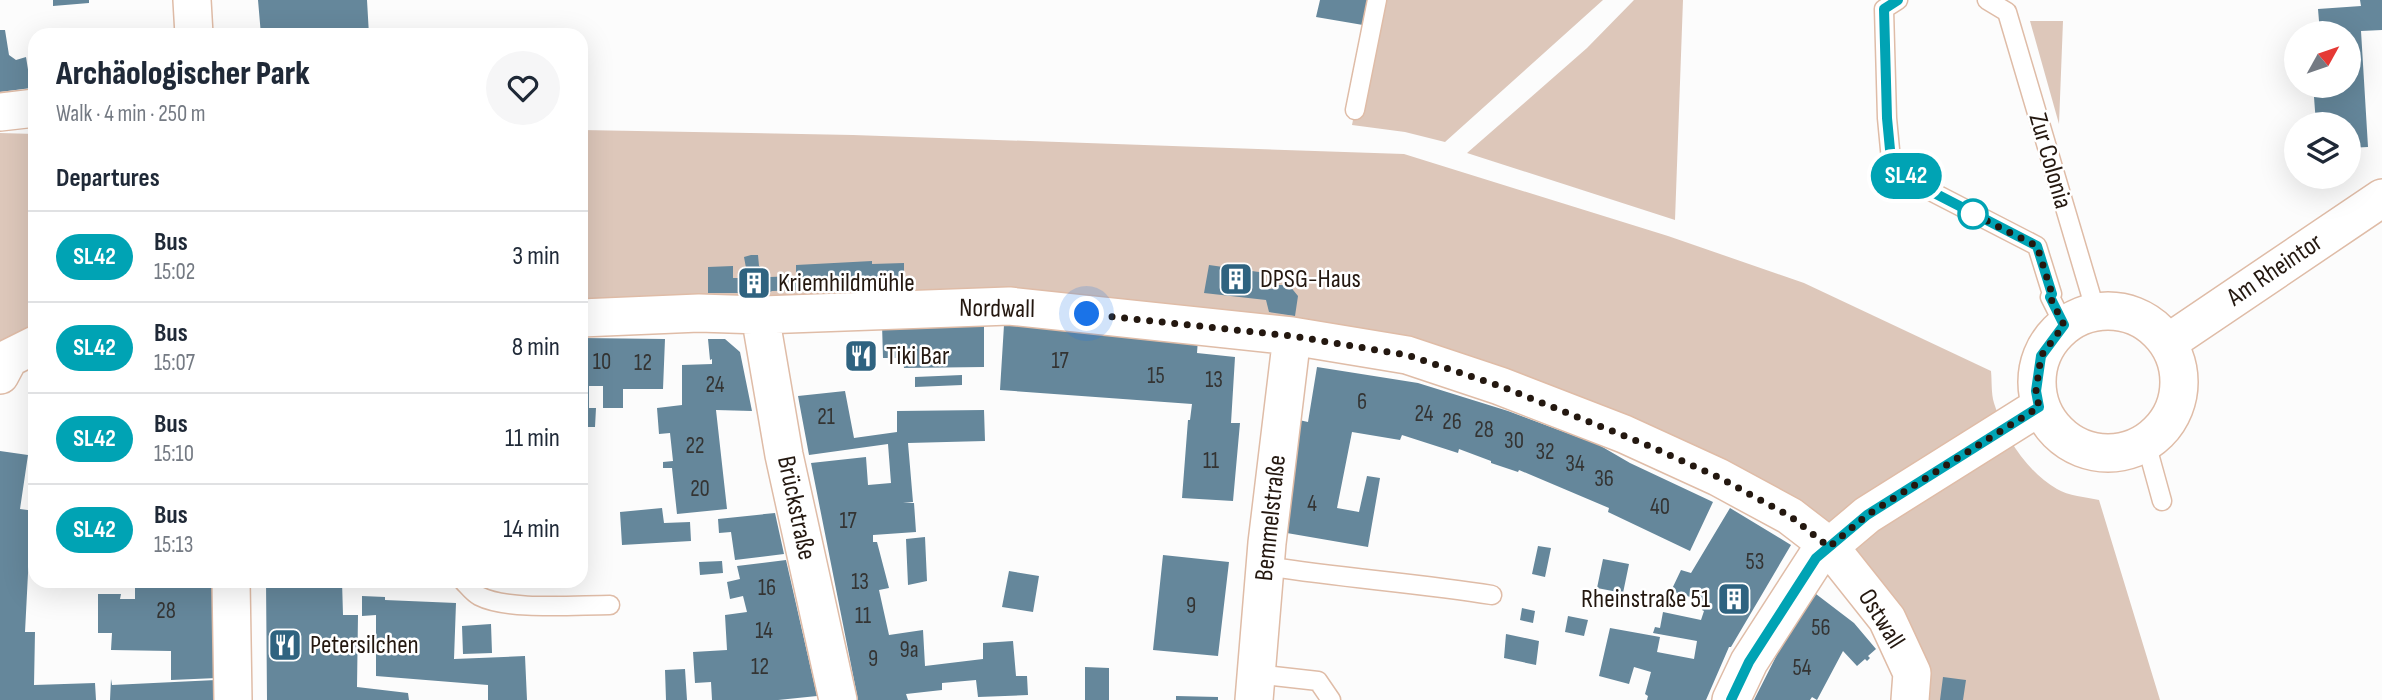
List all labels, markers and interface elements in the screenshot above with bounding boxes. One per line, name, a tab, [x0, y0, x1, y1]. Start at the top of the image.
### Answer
north arrow	[2284, 21, 2361, 98]
map controls	[2284, 21, 2361, 189]
button: heart	[486, 51, 560, 125]
text: Archäologischer Park	[56, 54, 310, 94]
text: Walk · 4 min · 250 m	[56, 100, 206, 128]
street label: Zur Colonia	[2022, 110, 2078, 212]
button: layers	[2284, 112, 2361, 189]
line badge: SL42	[1857, 153, 1955, 199]
text: SL42	[1885, 161, 1927, 190]
text: Departures	[56, 163, 160, 194]
unlabelled marker	[1958, 199, 1988, 229]
text: Bus	[154, 227, 188, 258]
street label: Am Rheintor	[2221, 227, 2329, 314]
text: 3 min	[512, 241, 560, 272]
text: SL42	[73, 242, 116, 271]
text: 15:02	[154, 258, 195, 286]
building icon: DPSG-Haus	[1217, 260, 1255, 298]
building icon: Kriemhildmühle	[735, 264, 773, 302]
place label: DPSG-Haus	[1260, 264, 1361, 295]
place label: Kriemhildmühle	[778, 268, 915, 299]
street label: Nordwall	[959, 293, 1035, 325]
your location	[1069, 296, 1104, 331]
text: Bus	[154, 318, 188, 349]
text: 8 min	[512, 332, 560, 363]
text: SL42	[73, 333, 116, 362]
restaurant icon: Tiki Bar	[842, 337, 880, 375]
place label: Tiki Bar	[886, 341, 950, 372]
house number: 17	[1051, 347, 1069, 375]
house number: 10	[593, 348, 611, 376]
text: 15:07	[154, 349, 195, 377]
house number: 12	[634, 349, 652, 377]
house number: 15	[1147, 362, 1165, 390]
house number: 13	[1205, 366, 1223, 394]
house number: 24	[706, 371, 725, 399]
house number: 6	[1357, 388, 1367, 416]
house number: 24	[1415, 400, 1434, 428]
house number: 21	[817, 403, 835, 431]
house number: 26	[1442, 408, 1462, 436]
text: Bus	[154, 409, 188, 440]
house number: 28	[1474, 416, 1494, 444]
text: 11 min	[505, 423, 560, 454]
text: SL42	[73, 424, 116, 453]
house number: 30	[1504, 427, 1524, 455]
house number: 22	[686, 432, 704, 460]
house number: 32	[1535, 438, 1555, 466]
text: 15:10	[154, 440, 194, 468]
house number: 11	[1203, 447, 1219, 475]
house number: 34	[1565, 450, 1585, 478]
street label: Brückstraße	[770, 453, 822, 563]
street label: Bemmelstraße	[1249, 454, 1293, 582]
house number: 36	[1594, 465, 1614, 493]
house number: 20	[690, 475, 710, 503]
house number: 4	[1307, 490, 1317, 518]
house number: 40	[1650, 493, 1670, 521]
text: Bus	[154, 500, 188, 531]
house number: 17	[839, 507, 857, 535]
text: 14 min	[503, 514, 560, 545]
text: SL42	[73, 515, 116, 544]
text: 15:13	[154, 531, 193, 559]
house number: 53	[1746, 548, 1764, 576]
house number: 13	[851, 568, 869, 596]
house number: 16	[758, 574, 776, 602]
building icon: Rheinstraße 51	[1715, 580, 1753, 618]
place label: Rheinstraße 51	[1581, 584, 1710, 615]
street label: Ostwall	[1851, 584, 1911, 654]
house number: 9	[1186, 592, 1196, 620]
house number: 28	[156, 597, 176, 625]
house number: 11	[855, 602, 871, 630]
house number: 56	[1811, 614, 1831, 642]
house number: 14	[755, 617, 773, 645]
restaurant icon: Petersilchen	[266, 626, 304, 664]
place label: Petersilchen	[310, 630, 419, 661]
house number: 9a	[899, 636, 919, 664]
house number: 9	[868, 645, 878, 673]
house number: 12	[751, 653, 769, 681]
house number: 54	[1793, 654, 1812, 682]

